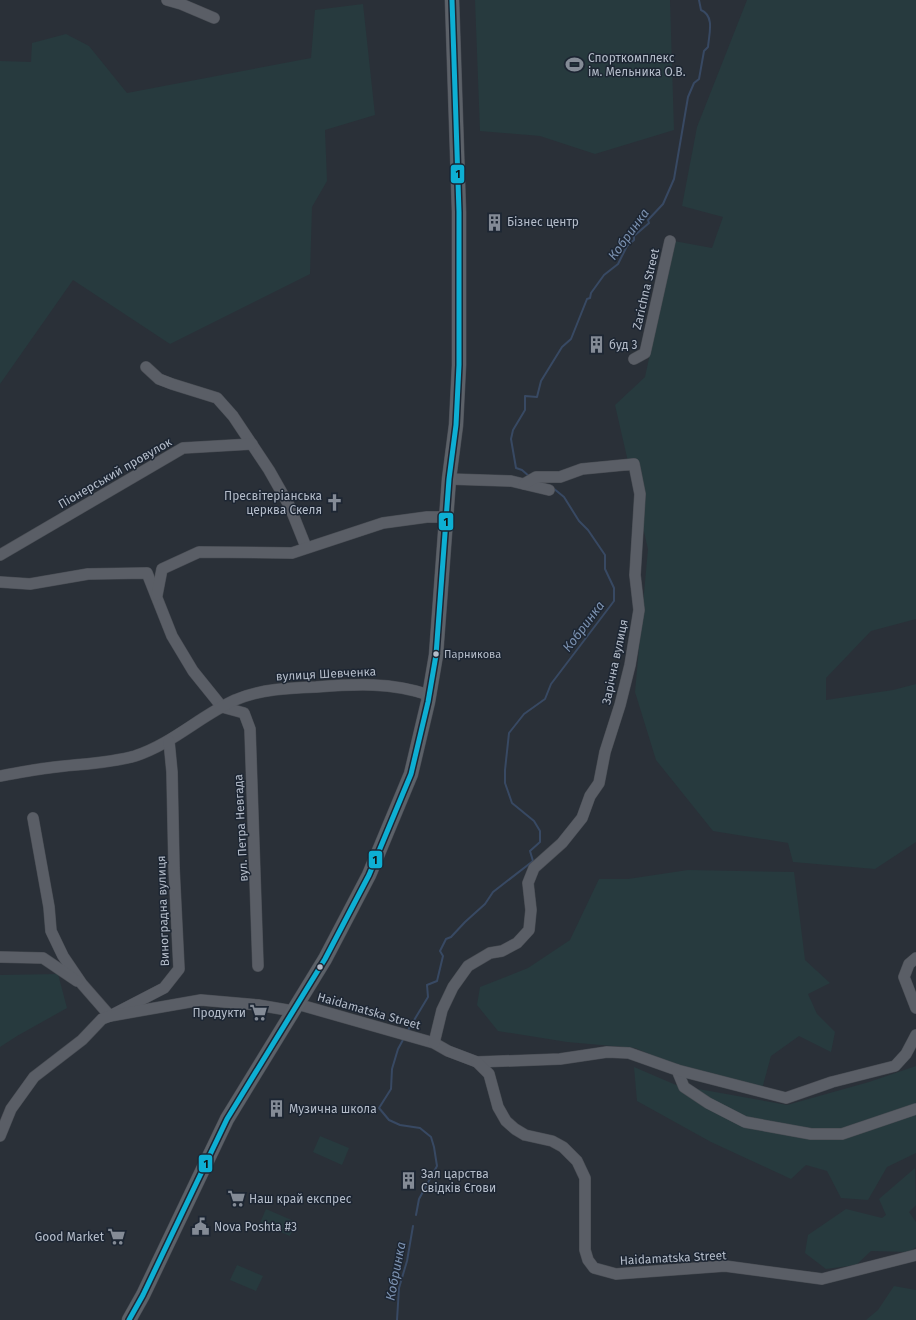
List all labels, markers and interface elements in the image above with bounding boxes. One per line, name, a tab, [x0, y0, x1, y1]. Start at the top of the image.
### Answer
place label: Спорткомплекс ім. Мельника О.В.	[588, 51, 686, 79]
sports icon: Спорткомплекс ім. Мельника О.В.	[565, 55, 585, 75]
line badge: 1	[450, 164, 465, 184]
text: 1	[455, 168, 461, 181]
water label: Кобринка	[605, 206, 652, 263]
building icon: Бізнес центр	[484, 212, 504, 232]
place label: Бізнес центр	[507, 215, 579, 229]
street label: Zarichna Street	[630, 246, 662, 331]
building icon: буд 3	[586, 335, 606, 355]
place label: буд 3	[609, 338, 638, 352]
street label: Піонерський провулок	[56, 434, 175, 511]
place label: Пресвітеріанська церква Скеля	[224, 489, 322, 517]
church icon: Пресвітеріанська церква Скеля	[325, 493, 345, 513]
line badge: 1	[438, 512, 454, 531]
text: 1	[443, 516, 449, 529]
water label: Кобринка	[560, 598, 607, 655]
street label: Зарічна вулиця	[599, 618, 631, 706]
place label: Парникова	[444, 648, 501, 661]
marker: Парникова	[431, 649, 441, 659]
street label: вулиця Шевченка	[276, 664, 376, 684]
street label: вул. Петра Невгада	[231, 774, 251, 882]
line badge: 1	[368, 850, 383, 869]
text: 1	[372, 854, 378, 867]
street label: Виноградна вулиця	[154, 855, 172, 967]
unlabelled marker	[315, 962, 325, 972]
street label: Haidamatska Street	[316, 990, 423, 1033]
supermarket icon: Продукти	[249, 1003, 269, 1023]
place label: Продукти	[192, 1006, 246, 1020]
building icon: Музична школа	[266, 1099, 286, 1119]
place label: Музична школа	[289, 1102, 377, 1116]
line badge: 1	[198, 1154, 213, 1173]
text: 1	[203, 1158, 209, 1171]
place label: Зал царства Свідків Єгови	[421, 1167, 496, 1195]
building icon: Зал царства Свідків Єгови	[398, 1171, 418, 1191]
supermarket icon: Наш край експрес	[226, 1189, 246, 1209]
place label: Наш край експрес	[249, 1192, 352, 1206]
public building icon: Nova Poshta #3	[191, 1217, 211, 1237]
place label: Nova Poshta #3	[214, 1220, 297, 1234]
supermarket icon: Good Market	[107, 1227, 127, 1247]
place label: Good Market	[35, 1230, 105, 1244]
water label: Кобринка	[382, 1240, 409, 1302]
street label: Haidamatska Street	[619, 1248, 727, 1268]

